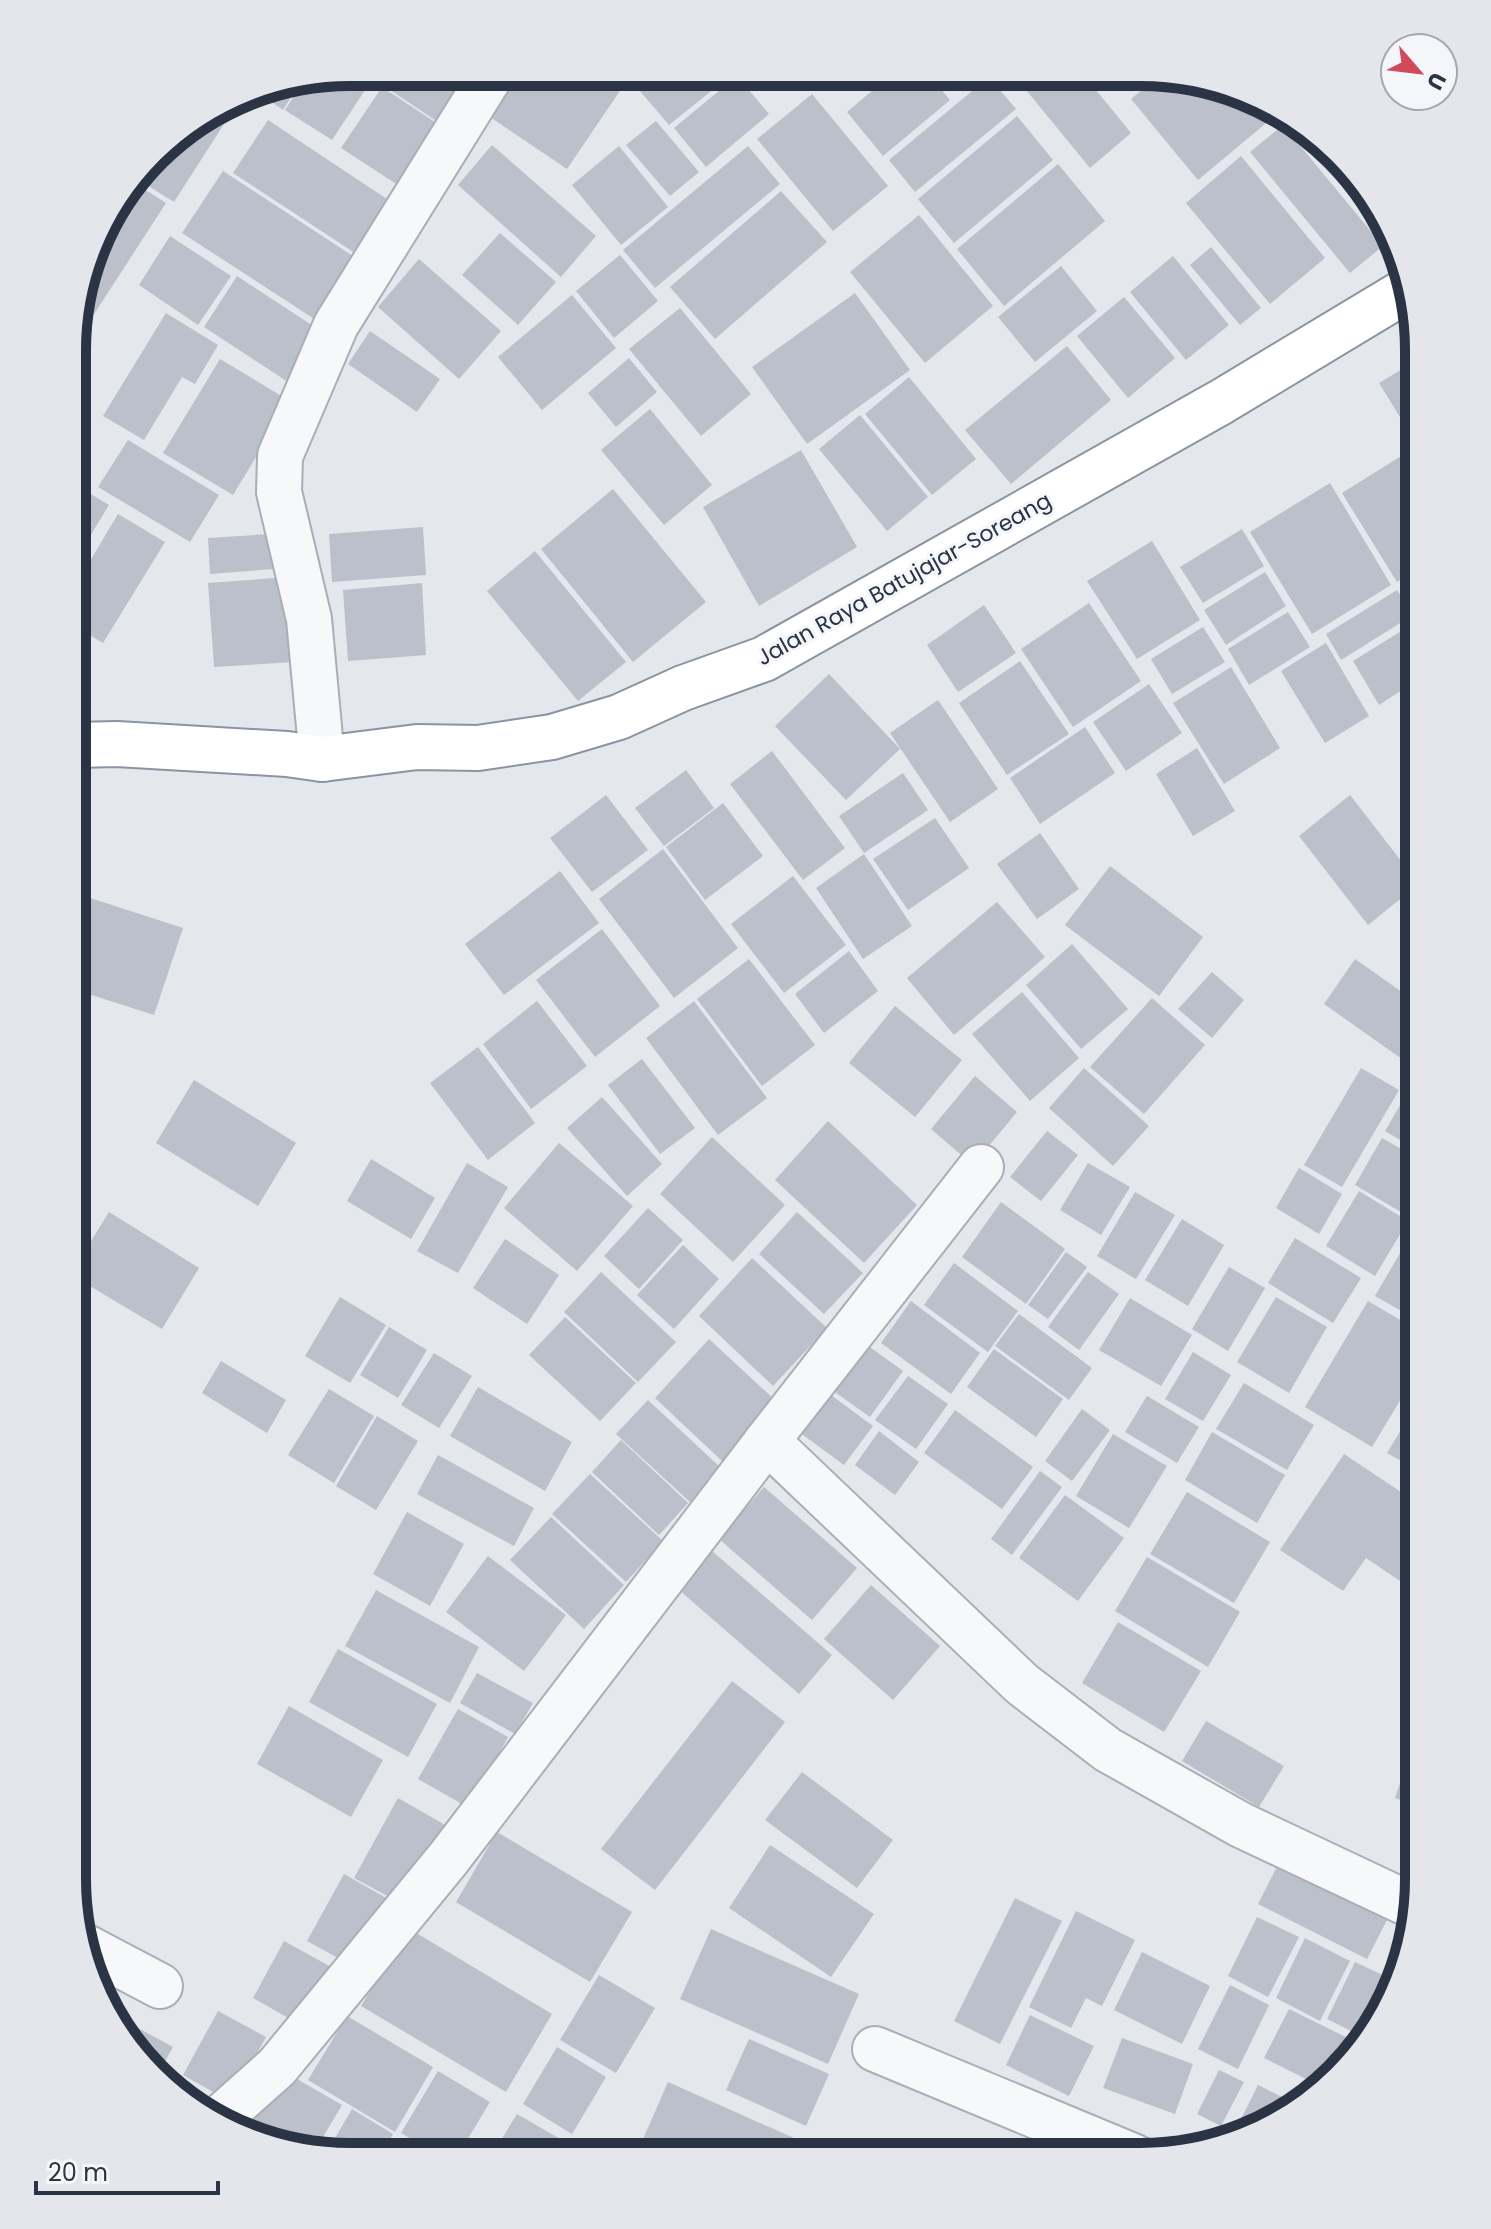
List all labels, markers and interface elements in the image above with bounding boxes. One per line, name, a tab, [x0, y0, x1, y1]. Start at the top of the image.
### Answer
north arrow	[1379, 32, 1459, 112]
text: U	[1419, 67, 1454, 95]
street label: Jalan Raya Batujajar-Soreang	[751, 485, 1057, 673]
scale bar	[36, 2145, 218, 2195]
text: 20 m	[48, 2156, 108, 2189]

